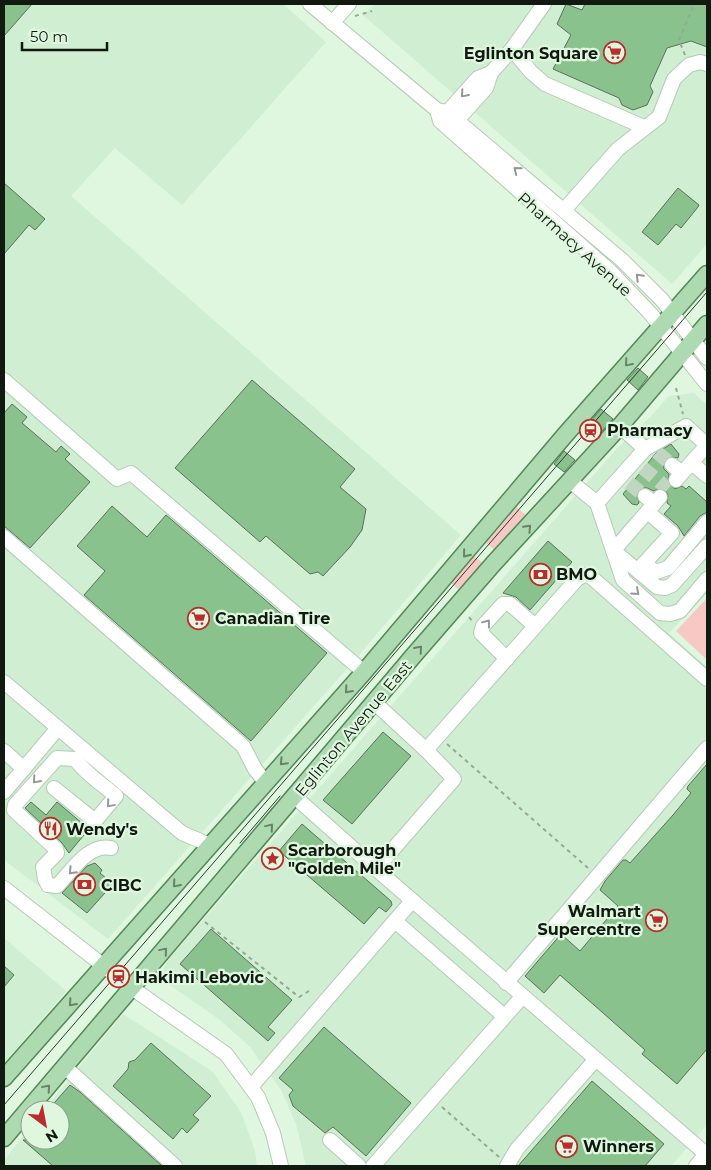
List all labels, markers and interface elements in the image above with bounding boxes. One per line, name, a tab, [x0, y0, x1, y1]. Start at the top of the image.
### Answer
scale bar	[22, 20, 108, 52]
text: 50 m	[30, 27, 68, 46]
supermarket icon: Eglinton Square	[602, 41, 626, 65]
place label: Eglinton Square	[464, 44, 598, 63]
one-way arrow	[460, 89, 469, 98]
one-way arrow	[514, 168, 523, 176]
street label: Pharmacy Avenue	[514, 188, 636, 300]
one-way arrow	[636, 274, 645, 283]
one-way arrow	[625, 357, 633, 366]
station icon: Pharmacy	[579, 418, 603, 442]
place label: Pharmacy	[607, 421, 693, 440]
one-way arrow	[522, 525, 531, 534]
one-way arrow	[463, 548, 472, 557]
bank icon: BMO	[528, 562, 552, 586]
place label: BMO	[556, 565, 597, 584]
one-way arrow	[631, 586, 640, 595]
supermarket icon: Canadian Tire	[187, 606, 211, 630]
place label: Canadian Tire	[215, 609, 330, 628]
one-way arrow	[481, 619, 490, 629]
one-way arrow	[414, 646, 423, 655]
street label: Eglinton Avenue East	[291, 656, 416, 800]
one-way arrow	[345, 684, 354, 693]
one-way arrow	[280, 756, 289, 765]
one-way arrow	[33, 775, 42, 784]
one-way arrow	[106, 798, 115, 807]
restaurant icon: Wendy's	[38, 817, 62, 841]
place label: Wendy's	[66, 820, 138, 839]
one-way arrow	[264, 824, 272, 833]
place label: Scarborough "Golden Mile"	[288, 841, 401, 878]
place icon: Scarborough "Golden Mile"	[260, 847, 284, 871]
one-way arrow	[69, 865, 78, 874]
bank icon: CIBC	[73, 873, 97, 897]
place label: CIBC	[101, 876, 142, 895]
one-way arrow	[173, 878, 182, 887]
place label: Walmart Supercentre	[538, 902, 641, 939]
supermarket icon: Walmart Supercentre	[645, 908, 669, 932]
one-way arrow	[159, 947, 168, 956]
station icon: Hakimi Lebovic	[107, 965, 131, 989]
place label: Hakimi Lebovic	[135, 968, 265, 987]
one-way arrow	[69, 997, 78, 1006]
one-way arrow	[41, 1084, 50, 1093]
north arrow	[20, 1100, 70, 1150]
text: N	[42, 1125, 61, 1147]
supermarket icon: Winners	[555, 1134, 579, 1158]
place label: Winners	[583, 1137, 655, 1156]

